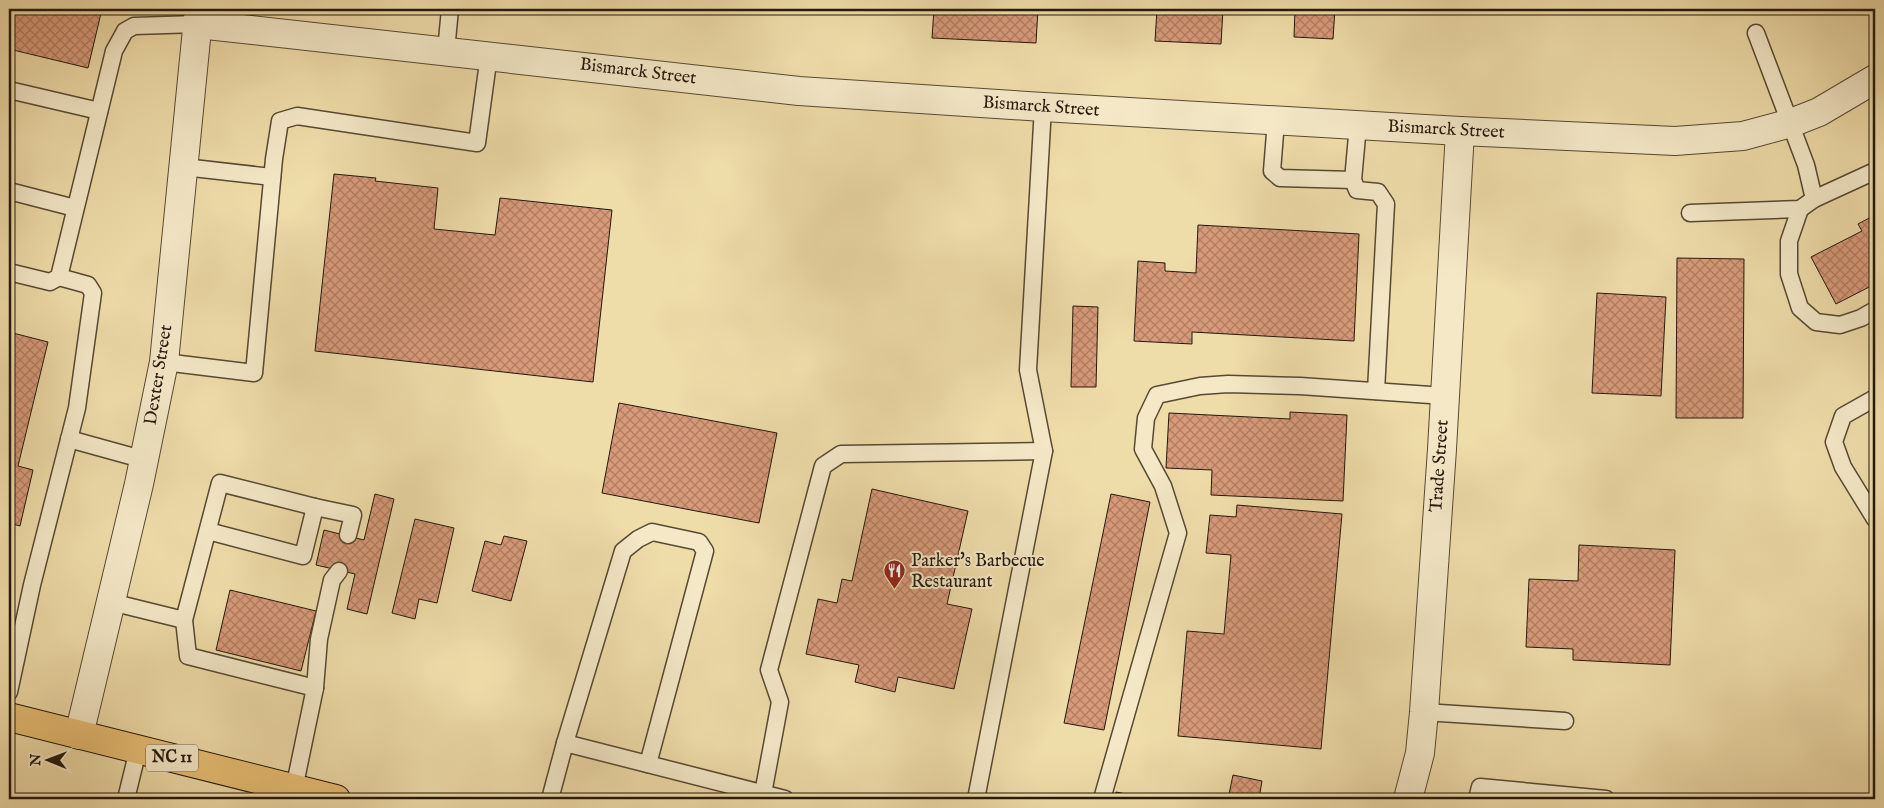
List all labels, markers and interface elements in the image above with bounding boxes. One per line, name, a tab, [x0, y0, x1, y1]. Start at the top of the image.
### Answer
street label: Bismarck Street	[578, 53, 698, 91]
street label: Bismarck Street	[982, 91, 1100, 123]
street label: Bismarck Street	[1387, 115, 1505, 145]
street label: Dexter Street	[140, 323, 178, 427]
street label: Trade Street	[1425, 419, 1455, 513]
place label: Parker's Barbecue Restaurant	[911, 550, 1045, 594]
restaurant icon: Parker's Barbecue Restaurant	[883, 559, 907, 590]
north arrow	[22, 736, 72, 786]
road number: NC 11	[146, 744, 198, 771]
text: N	[27, 754, 45, 767]

